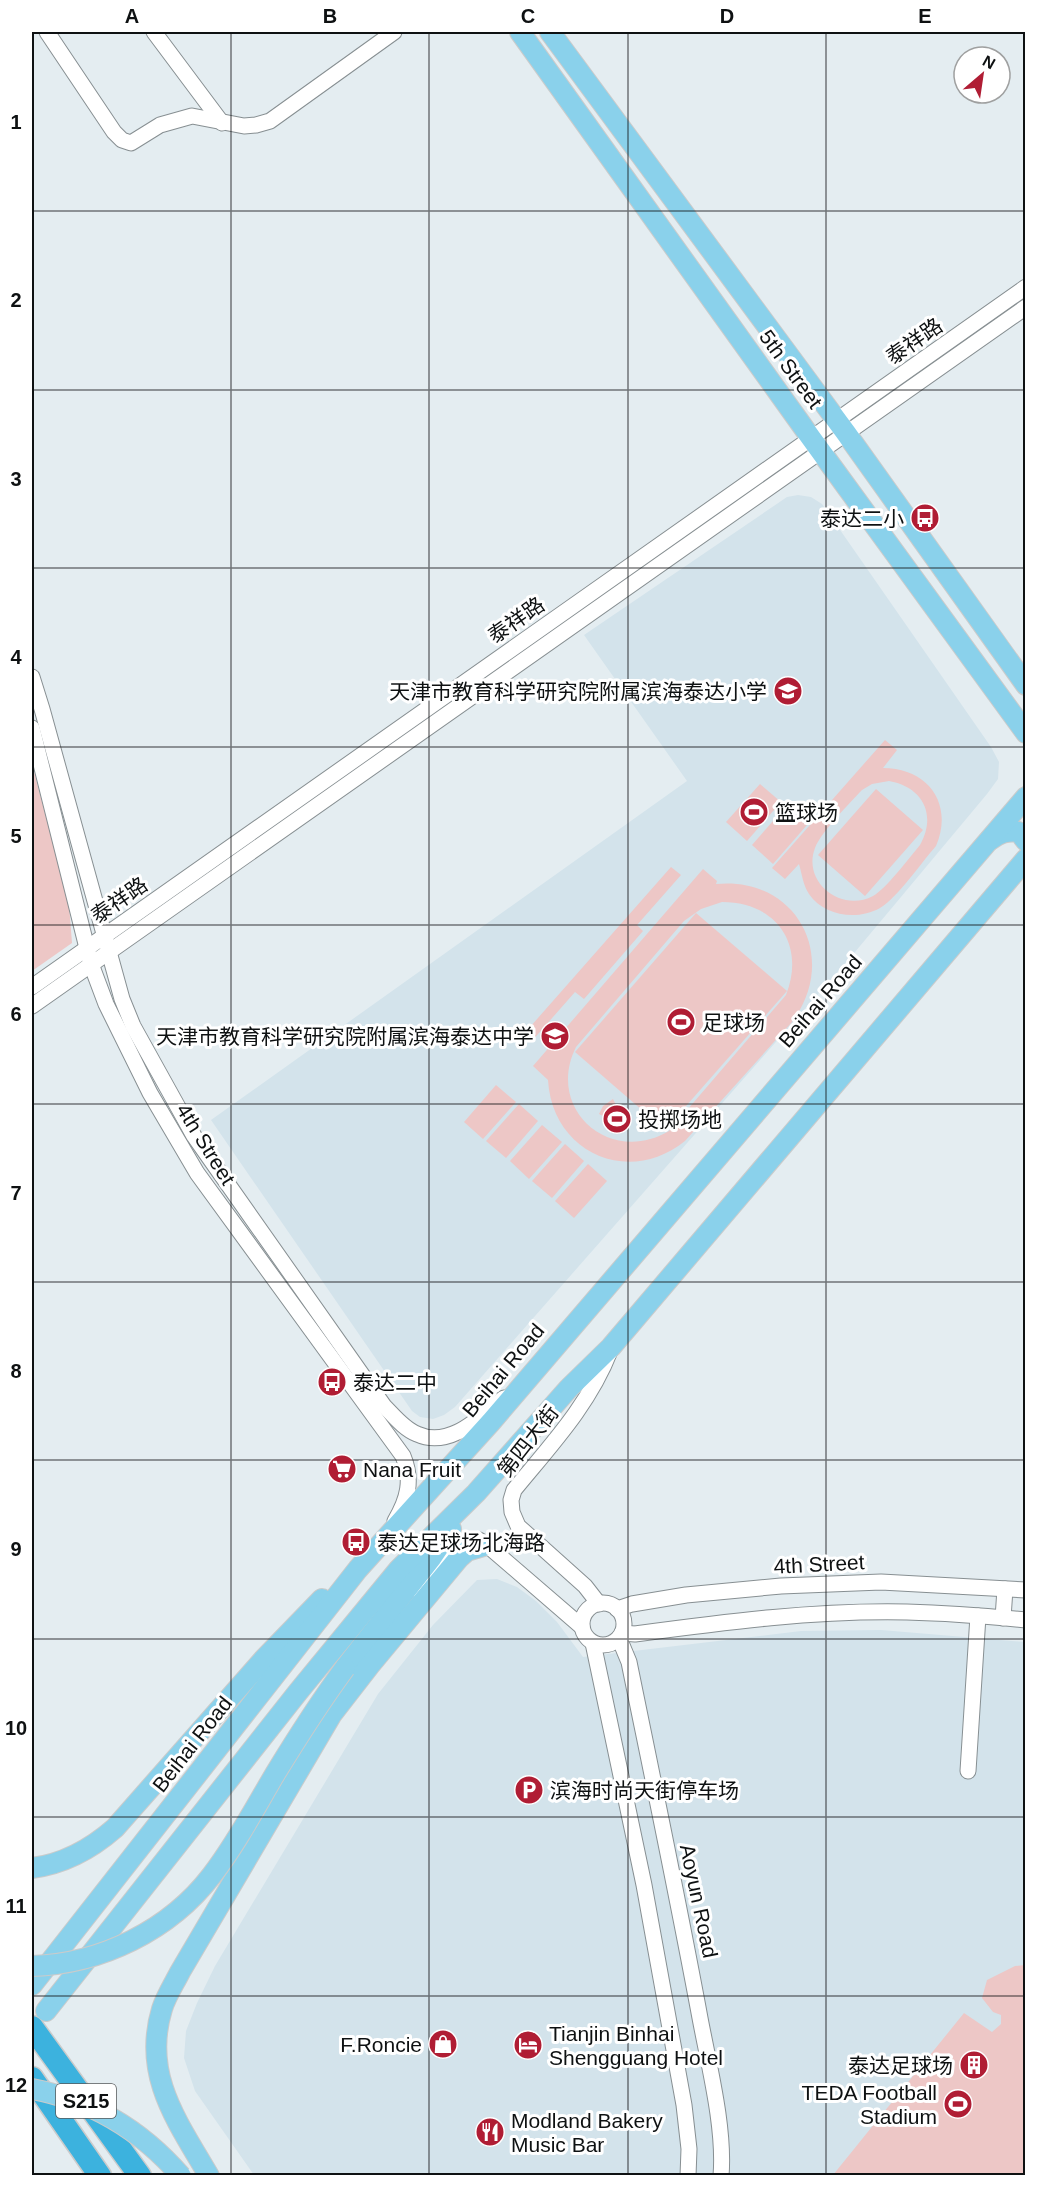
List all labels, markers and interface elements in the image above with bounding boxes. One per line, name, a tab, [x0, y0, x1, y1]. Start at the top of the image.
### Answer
text: A	[125, 5, 139, 27]
text: B	[323, 5, 337, 27]
text: C	[521, 5, 535, 27]
text: D	[720, 5, 734, 27]
text: E	[918, 5, 932, 27]
north arrow	[952, 45, 1012, 105]
text: N	[980, 52, 998, 73]
text: 1	[10, 111, 22, 133]
text: 2	[10, 289, 22, 311]
street label: 泰祥路	[882, 314, 946, 368]
street label: 5th Street	[755, 325, 827, 413]
text: 3	[10, 468, 22, 490]
bus stop icon: 泰达二小	[909, 502, 941, 534]
place label: 泰达二小	[820, 507, 904, 530]
street label: 泰祥路	[484, 593, 548, 647]
text: 4	[10, 646, 22, 668]
school or university icon: 天津市教育科学研究院附属滨海泰达小学	[772, 675, 804, 707]
place label: 天津市教育科学研究院附属滨海泰达小学	[389, 680, 767, 703]
sports icon: 篮球场	[738, 796, 770, 828]
place label: 篮球场	[775, 801, 838, 824]
text: 5	[10, 825, 22, 847]
street label: 泰祥路	[87, 873, 151, 927]
street label: Beihai Road	[774, 950, 866, 1052]
text: 6	[10, 1003, 22, 1025]
sports icon: 足球场	[665, 1006, 697, 1038]
place label: 足球场	[702, 1011, 765, 1034]
school or university icon: 天津市教育科学研究院附属滨海泰达中学	[539, 1020, 571, 1052]
place label: 天津市教育科学研究院附属滨海泰达中学	[156, 1025, 534, 1048]
street label: 4th Street	[172, 1099, 240, 1189]
sports icon: 投掷场地	[601, 1103, 633, 1135]
place label: 投掷场地	[638, 1108, 722, 1131]
text: 7	[10, 1182, 22, 1204]
street label: Beihai Road	[457, 1319, 549, 1421]
text: 8	[10, 1360, 22, 1382]
bus stop icon: 泰达二中	[316, 1366, 348, 1398]
place label: 泰达二中	[353, 1371, 437, 1394]
street label: 第四大街	[493, 1401, 563, 1481]
supermarket icon: Nana Fruit	[326, 1453, 358, 1485]
place label: Nana Fruit	[363, 1458, 461, 1481]
bus stop icon: 泰达足球场北海路	[340, 1526, 372, 1558]
place label: 泰达足球场北海路	[377, 1531, 545, 1554]
text: 9	[10, 1538, 22, 1560]
street label: 4th Street	[773, 1550, 865, 1578]
street label: Beihai Road	[148, 1692, 236, 1796]
text: 10	[5, 1717, 27, 1739]
parking icon: 滨海时尚天街停车场	[513, 1774, 545, 1806]
place label: 滨海时尚天街停车场	[550, 1779, 739, 1802]
street label: Aoyun Road	[676, 1842, 722, 1960]
text: 11	[5, 1895, 27, 1917]
place label: Tianjin Binhai Shengguang Hotel	[549, 2022, 723, 2069]
shop icon: F.Roncie	[427, 2028, 459, 2060]
hotel icon: Tianjin Binhai Shengguang Hotel	[512, 2029, 544, 2061]
place label: F.Roncie	[340, 2033, 422, 2056]
building icon: 泰达足球场	[958, 2049, 990, 2081]
place label: 泰达足球场	[848, 2054, 953, 2077]
text: 12	[5, 2074, 27, 2096]
place label: TEDA Football Stadium	[802, 2081, 937, 2128]
road number: S215	[56, 2084, 116, 2118]
sports icon: TEDA Football Stadium	[942, 2088, 974, 2120]
place label: Modland Bakery Music Bar	[511, 2109, 663, 2156]
restaurant icon: Modland Bakery Music Bar	[474, 2116, 506, 2148]

